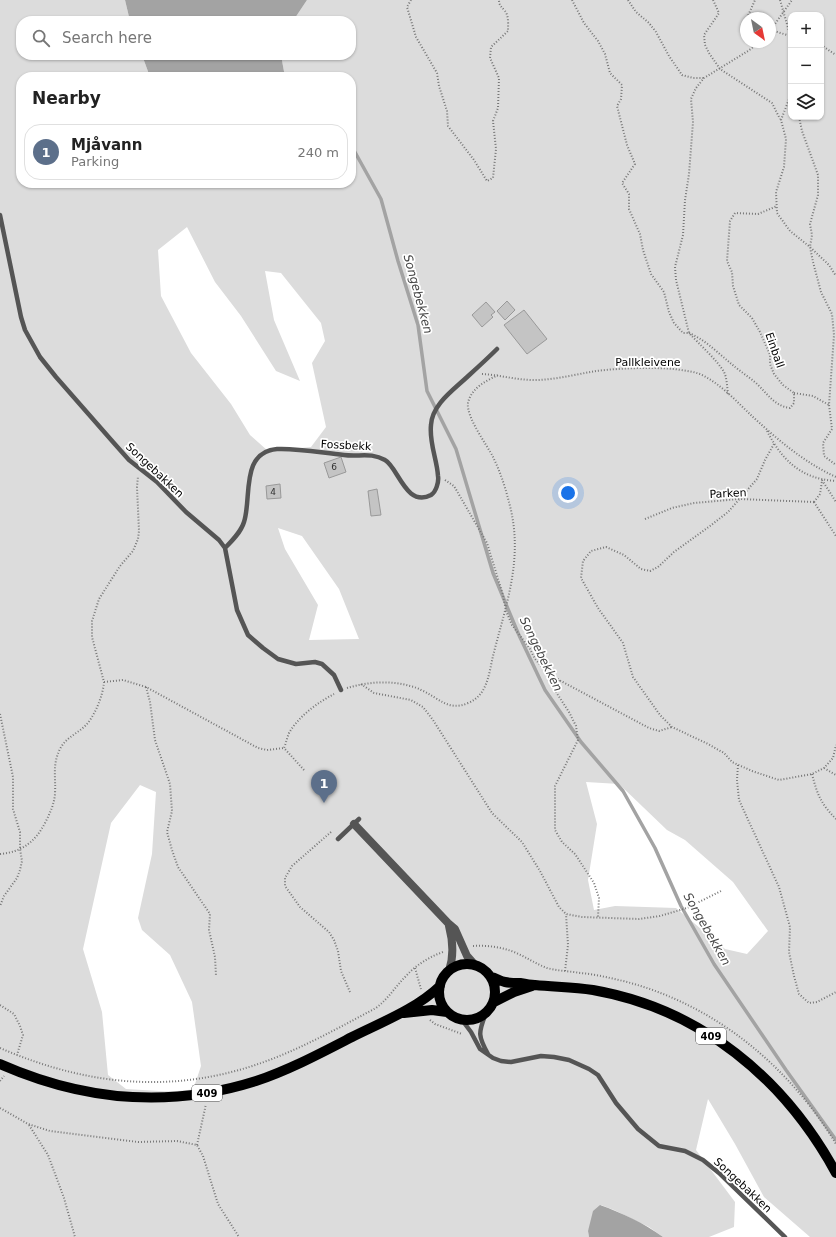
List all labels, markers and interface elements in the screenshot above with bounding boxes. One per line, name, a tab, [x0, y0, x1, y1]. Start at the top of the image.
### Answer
north arrow	[740, 12, 776, 48]
map controls	[788, 12, 824, 120]
button: +	[788, 12, 824, 48]
search box	[16, 16, 356, 60]
icon: search	[30, 27, 52, 49]
text: Search here	[62, 29, 152, 47]
button: −	[788, 48, 824, 84]
button: layers	[788, 84, 824, 120]
text: Nearby	[32, 88, 101, 108]
text: Mjåvann	[71, 136, 142, 154]
text: 1	[41, 145, 51, 160]
text: 240 m	[297, 145, 339, 160]
text: Parking	[71, 154, 119, 169]
water label: Songebekken	[401, 253, 435, 335]
street label: Einball	[762, 331, 787, 370]
street label: Pallkleivene	[615, 356, 681, 369]
street label: Fossbekk	[320, 438, 372, 453]
street label: Songebakken	[123, 440, 186, 500]
house number: 6	[331, 462, 337, 472]
your location	[558, 483, 578, 503]
street label: Parken	[709, 486, 747, 501]
house number: 4	[270, 487, 276, 497]
water label: Songebekken	[517, 614, 565, 694]
pin: 1	[311, 770, 337, 803]
water label: Songebekken	[681, 890, 733, 968]
road number: 409	[696, 1028, 726, 1044]
road number: 409	[192, 1085, 222, 1101]
street label: Songebakken	[711, 1155, 774, 1215]

